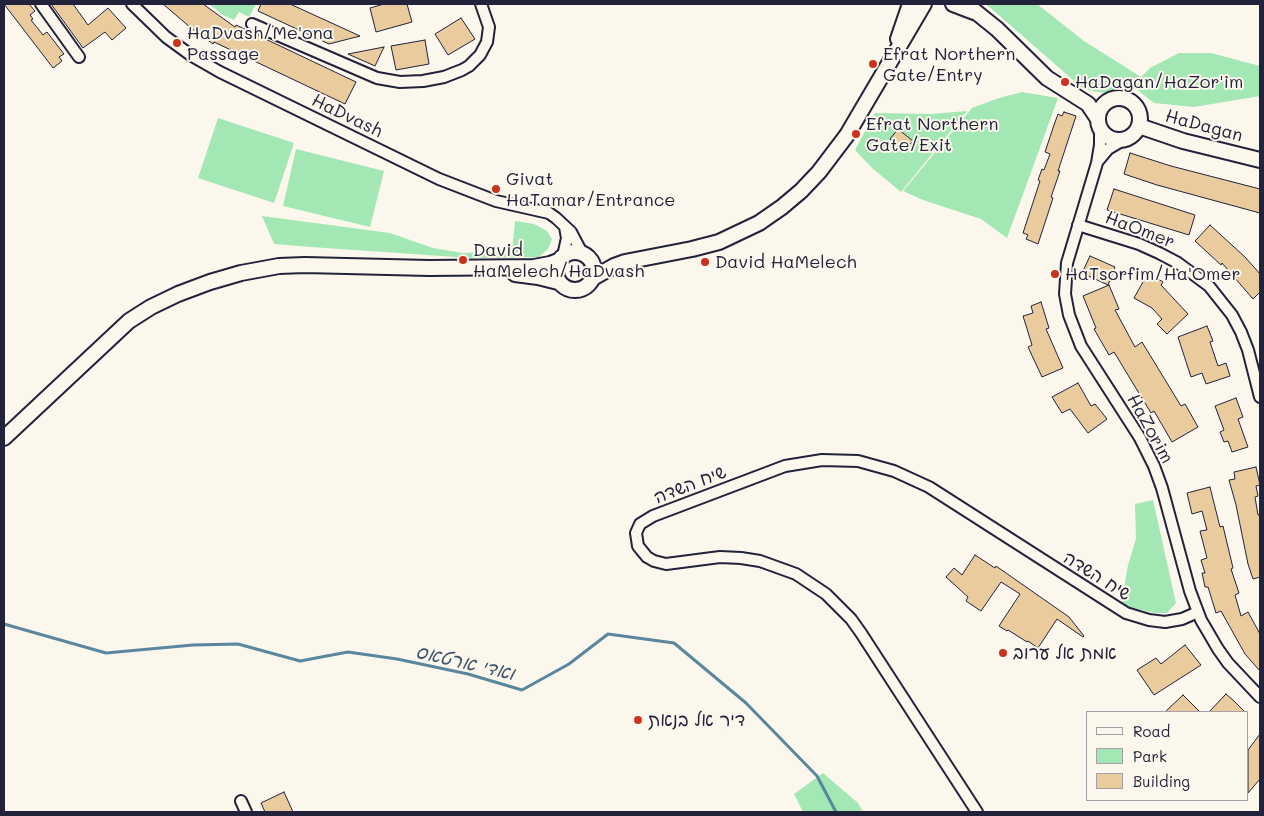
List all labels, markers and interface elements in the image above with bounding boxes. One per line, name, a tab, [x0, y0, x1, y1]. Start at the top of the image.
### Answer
place label: HaDvash/Me'ona Passage	[187, 22, 334, 64]
marker: HaDvash/Me'ona Passage	[171, 37, 183, 49]
place label: Efrat Northern Gate/Entry	[883, 43, 1015, 86]
marker: Efrat Northern Gate/Entry	[867, 58, 879, 70]
place label: HaDagan/HaZor'im	[1075, 71, 1243, 93]
marker: HaDagan/HaZor'im	[1059, 76, 1071, 88]
street label: HaDvash	[308, 90, 386, 142]
street label: HaDagan	[1163, 105, 1245, 147]
place label: Efrat Northern Gate/Exit	[866, 113, 998, 156]
marker: Efrat Northern Gate/Exit	[850, 128, 862, 140]
place label: Givat HaTamar/Entrance	[506, 168, 675, 210]
marker: Givat HaTamar/Entrance	[490, 183, 502, 195]
street label: HaOmer	[1102, 207, 1178, 253]
place label: David HaMelech/HaDvash	[473, 239, 644, 282]
place label: David HaMelech	[715, 251, 857, 273]
marker: David HaMelech/HaDvash	[457, 254, 469, 266]
marker: David HaMelech	[699, 256, 711, 268]
place label: HaTsorfim/Ha'Omer	[1065, 263, 1241, 285]
marker: HaTsorfim/Ha'Omer	[1049, 268, 1061, 280]
street label: HaZorim	[1122, 391, 1178, 467]
street label: שיח השדה	[651, 461, 729, 509]
street label: שיח השדה	[1059, 547, 1135, 605]
water label: ואדי ארטאס	[413, 641, 517, 685]
place label: אמת אל ערוב	[1013, 642, 1117, 664]
marker: אמת אל ערוב	[997, 647, 1009, 659]
place label: דיר אל בנאת	[648, 709, 745, 731]
legend	[1086, 711, 1249, 801]
marker: דיר אל בנאת	[632, 714, 644, 726]
text: Road	[1133, 721, 1170, 741]
text: Park	[1133, 746, 1167, 766]
text: Building	[1133, 771, 1190, 791]

